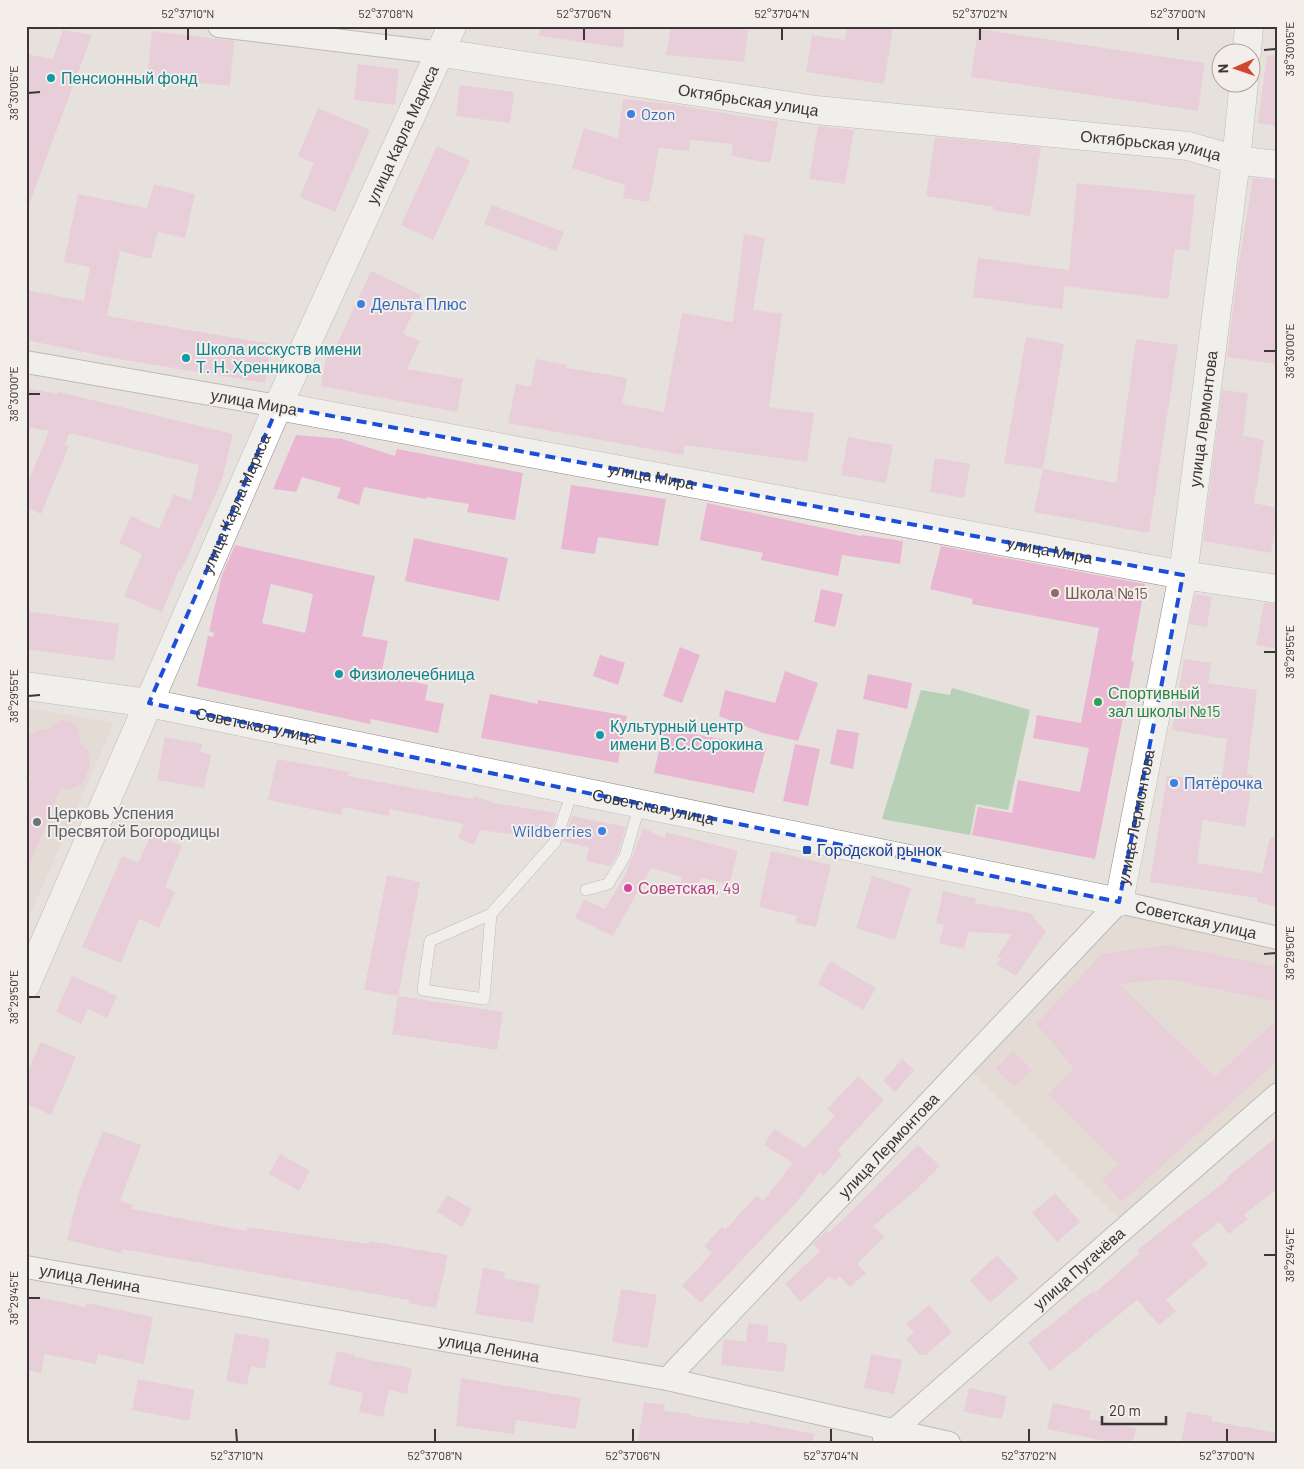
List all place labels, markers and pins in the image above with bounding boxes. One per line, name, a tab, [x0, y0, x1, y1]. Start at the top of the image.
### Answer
place label: Пенсионный фонд	[61, 68, 198, 87]
marker: Пенсионный фонд	[45, 72, 57, 84]
place label: Ozon	[641, 104, 675, 123]
marker: Ozon	[625, 108, 637, 120]
place label: Дельта Плюс	[371, 294, 467, 313]
marker: Дельта Плюс	[355, 298, 367, 310]
place label: Школа исскуств имени Т. Н. Хренникова	[196, 339, 361, 376]
marker: Школа исскуств имени Т. Н. Хренникова	[180, 352, 192, 364]
place label: Школа №15	[1065, 583, 1148, 602]
marker: Школа №15	[1049, 587, 1061, 599]
place label: Физиолечебница	[349, 664, 475, 683]
marker: Физиолечебница	[333, 668, 345, 680]
place label: Спортивный зал школы №15	[1108, 683, 1220, 720]
marker: Спортивный зал школы №15	[1092, 696, 1104, 708]
place label: Культурный центр имени В.С.Сорокина	[610, 716, 763, 753]
marker: Культурный центр имени В.С.Сорокина	[594, 729, 606, 741]
place label: Пятёрочка	[1184, 773, 1263, 792]
marker: Пятёрочка	[1168, 777, 1180, 789]
place label: Церковь Успения Пресвятой Богородицы	[47, 803, 220, 840]
marker: Церковь Успения Пресвятой Богородицы	[31, 816, 43, 828]
place label: Wildberries	[512, 821, 592, 840]
marker: Wildberries	[596, 825, 608, 837]
place label: Городской рынок	[817, 840, 943, 859]
marker: Городской рынок	[801, 844, 813, 856]
place label: Советская, 49	[638, 878, 740, 897]
marker: Советская, 49	[622, 882, 634, 894]

